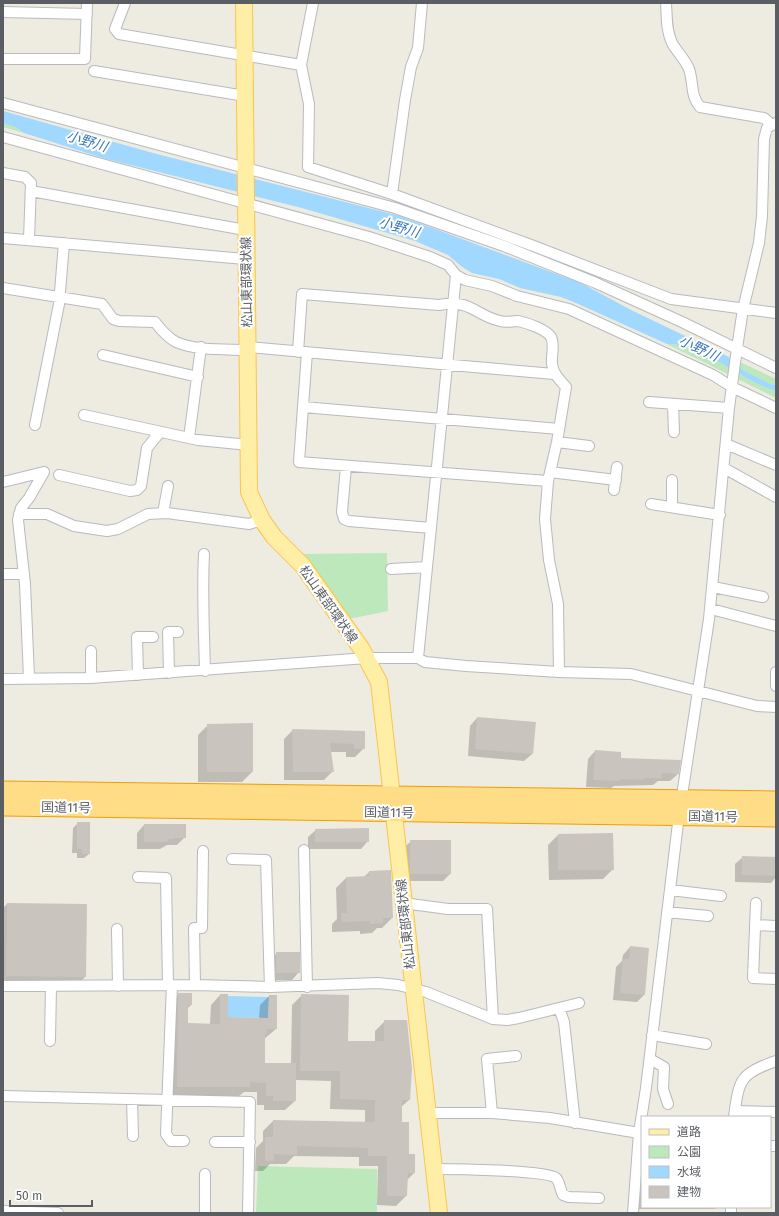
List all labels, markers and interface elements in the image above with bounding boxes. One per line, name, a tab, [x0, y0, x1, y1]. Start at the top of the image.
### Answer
water label: 小野川	[64, 127, 111, 156]
water label: 小野川	[376, 214, 423, 242]
street label: 松山東部環状線	[238, 236, 255, 328]
water label: 小野川	[676, 332, 723, 366]
street label: 松山東部環状線	[296, 563, 361, 646]
street label: 国道11号	[41, 800, 91, 815]
street label: 国道11号	[364, 805, 414, 820]
street label: 国道11号	[688, 809, 738, 824]
street label: 松山東部環状線	[393, 878, 418, 970]
legend	[641, 1116, 771, 1208]
text: 道路	[677, 1125, 701, 1139]
text: 公園	[677, 1145, 701, 1159]
text: 水域	[677, 1165, 701, 1179]
scale bar	[10, 1182, 92, 1208]
text: 建物	[677, 1185, 701, 1199]
text: 50 m	[16, 1189, 42, 1203]

